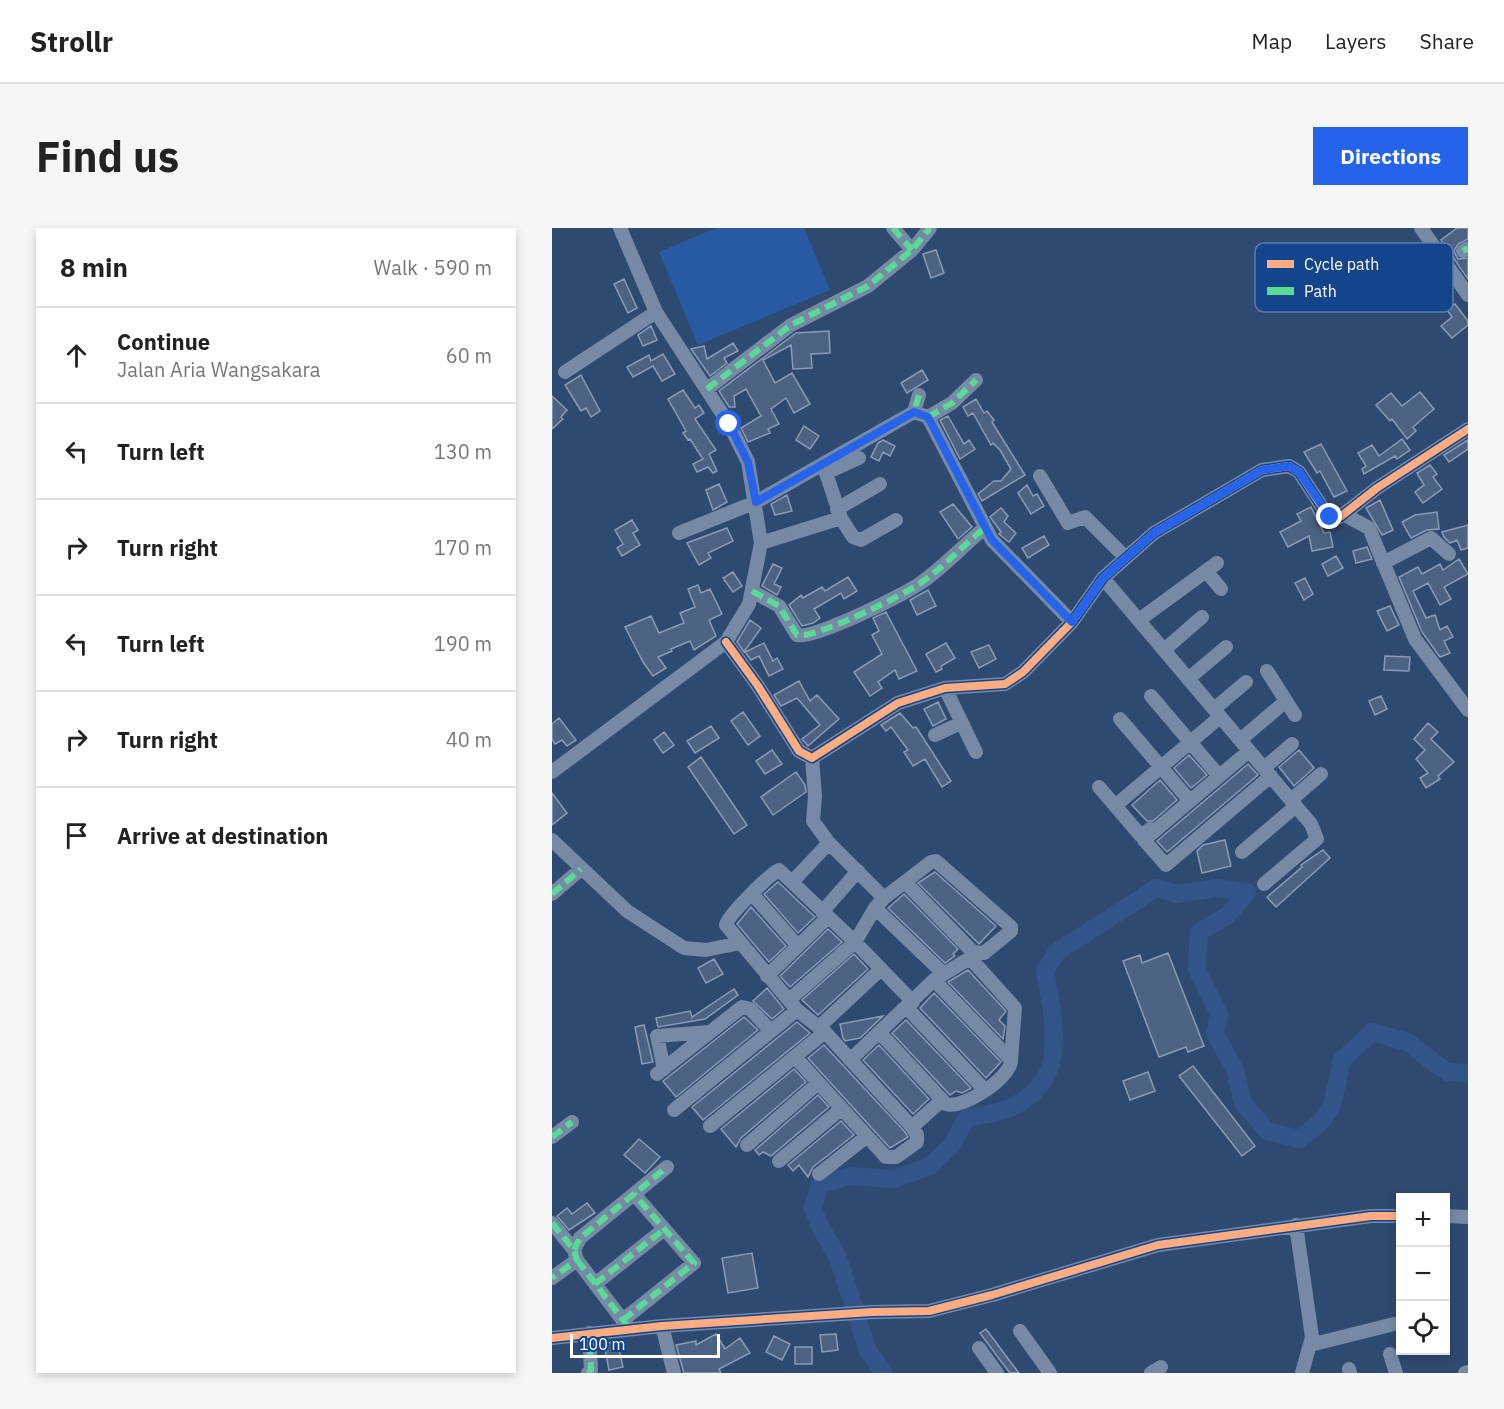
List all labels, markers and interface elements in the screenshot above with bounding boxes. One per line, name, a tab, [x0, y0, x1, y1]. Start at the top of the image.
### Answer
text: Strollr	[30, 23, 113, 60]
text: Map	[1252, 27, 1292, 55]
text: Layers	[1325, 27, 1387, 55]
text: Share	[1420, 27, 1474, 55]
button: Directions	[1313, 127, 1468, 185]
text: Find us	[36, 129, 179, 184]
legend	[1255, 243, 1453, 312]
text: 8 min	[60, 250, 128, 284]
text: Walk · 590 m	[374, 254, 492, 281]
text: Cycle path	[1304, 254, 1379, 274]
text: Path	[1304, 281, 1337, 301]
text: Continue	[117, 327, 210, 356]
icon: ahead	[60, 339, 93, 372]
text: 60 m	[446, 342, 492, 369]
text: Jalan Aria Wangsakara	[117, 356, 320, 383]
route start	[715, 410, 741, 436]
icon: left	[60, 435, 93, 468]
text: Turn left	[117, 437, 205, 466]
text: 130 m	[434, 438, 492, 465]
route end	[1316, 503, 1342, 529]
icon: right	[60, 531, 93, 564]
text: Turn right	[117, 533, 218, 562]
text: 170 m	[434, 534, 492, 561]
icon: left	[60, 627, 93, 660]
text: Turn left	[117, 629, 205, 658]
text: 190 m	[434, 630, 492, 657]
icon: right	[60, 723, 93, 756]
text: Turn right	[117, 725, 218, 754]
text: 40 m	[446, 726, 492, 753]
icon: arrive	[60, 819, 93, 852]
text: Arrive at destination	[117, 821, 328, 850]
map controls	[1396, 1193, 1450, 1355]
button: +	[1396, 1193, 1450, 1247]
button: −	[1396, 1247, 1450, 1301]
button: locate	[1396, 1301, 1450, 1355]
scale bar	[570, 1331, 720, 1358]
text: 100 m	[579, 1334, 626, 1354]

